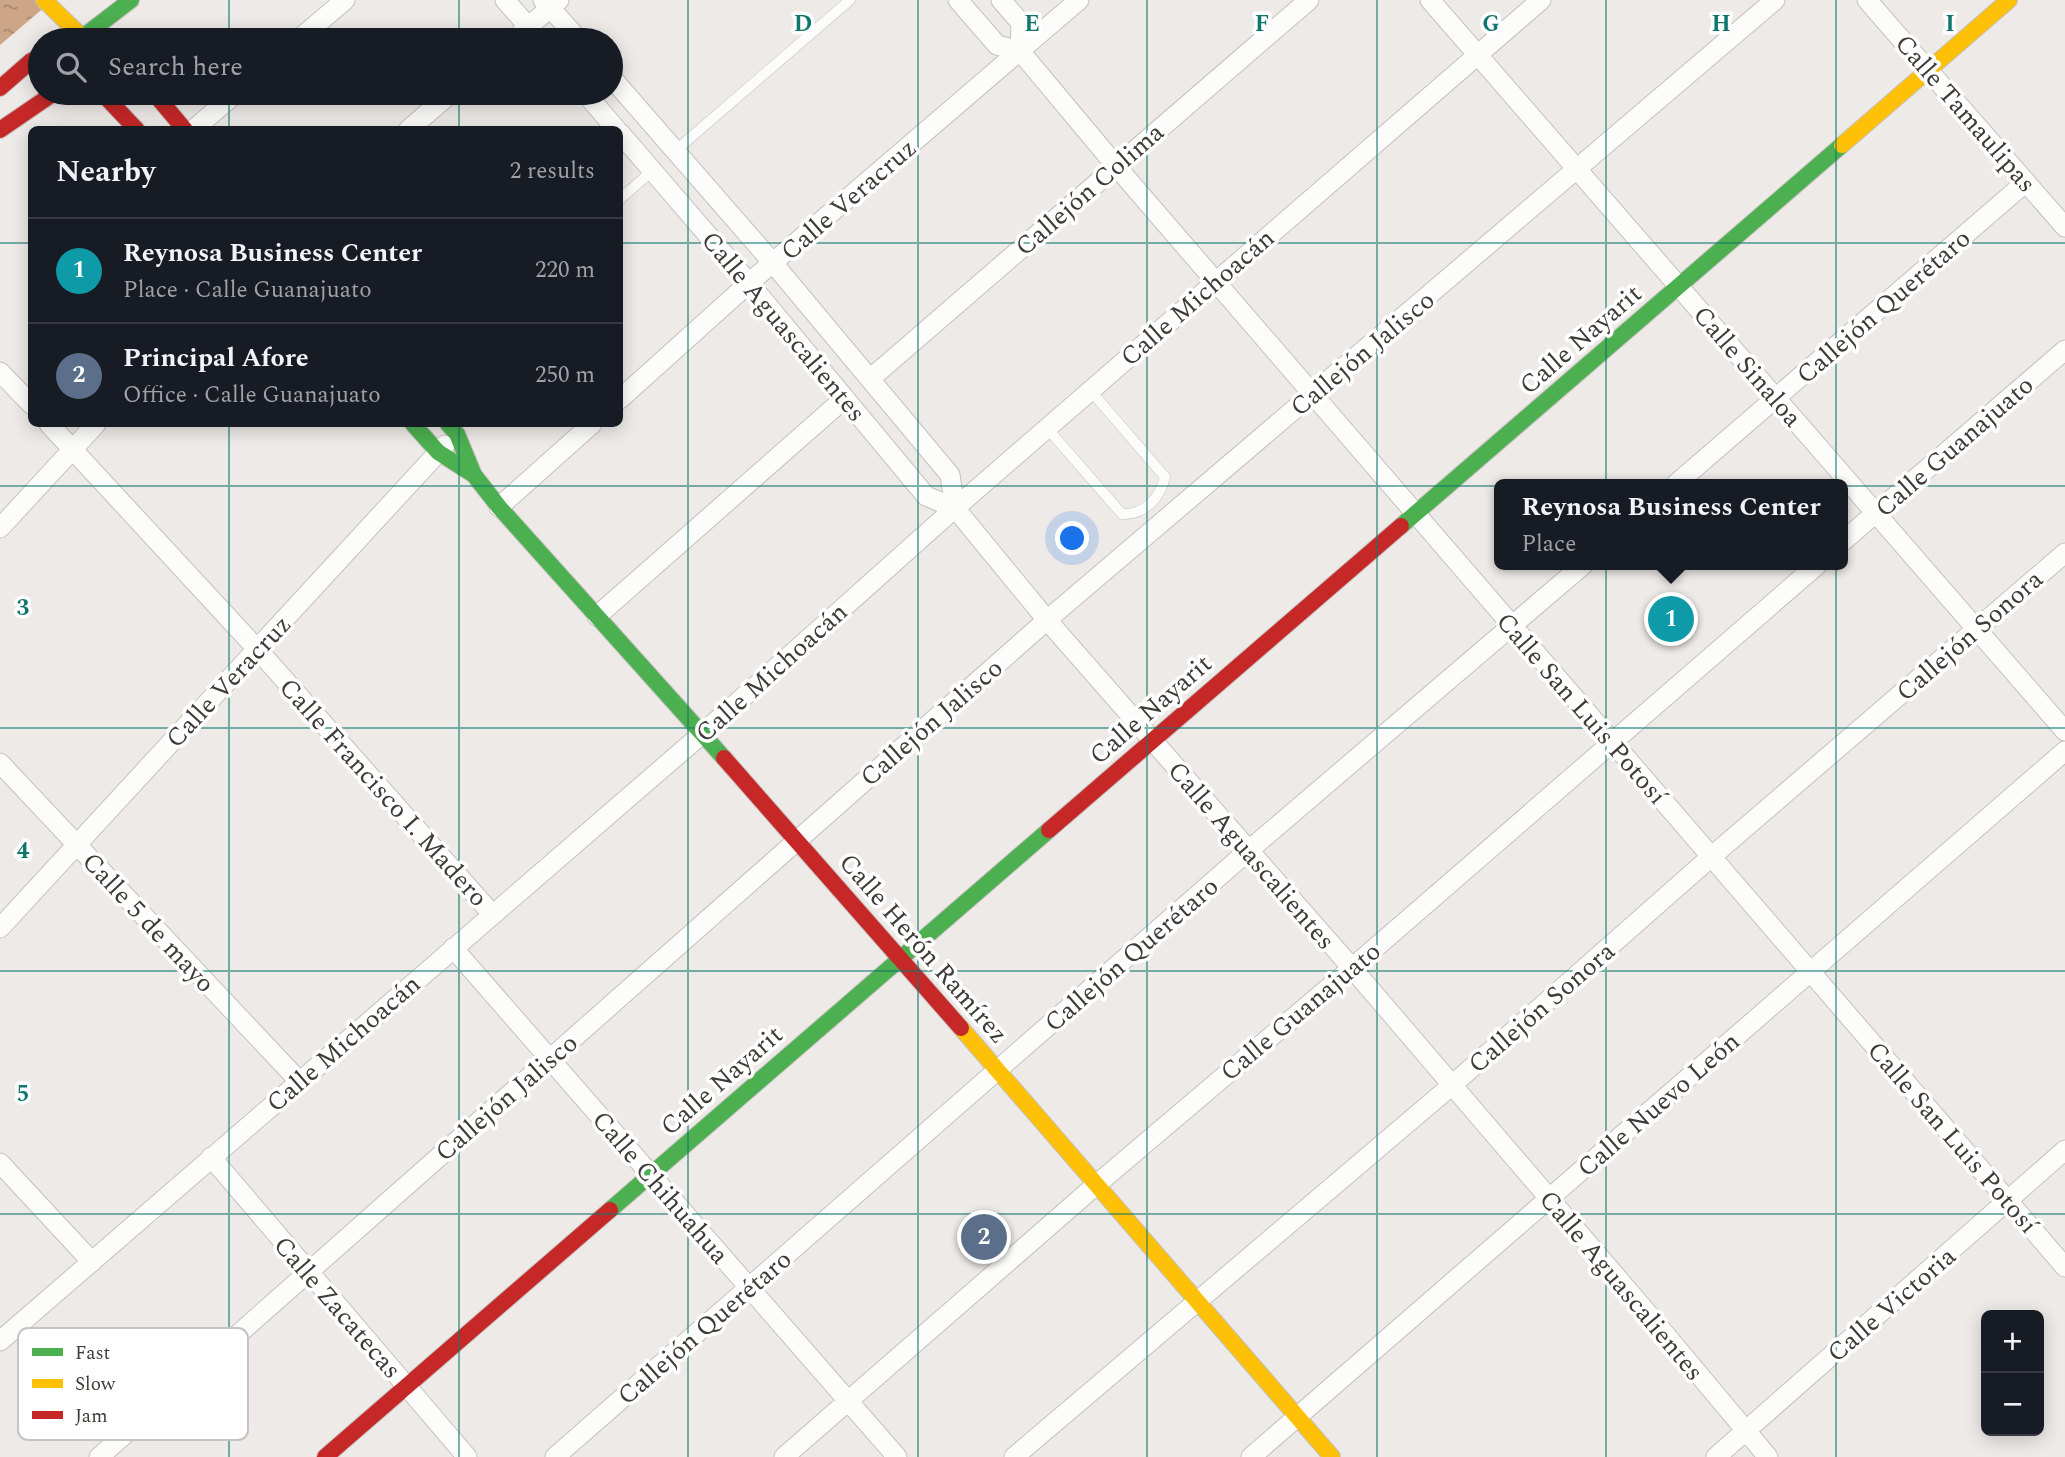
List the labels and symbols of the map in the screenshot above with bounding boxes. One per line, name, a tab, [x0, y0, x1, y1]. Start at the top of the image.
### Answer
text: D	[794, 7, 812, 42]
text: E	[1024, 7, 1040, 42]
text: F	[1255, 7, 1269, 42]
text: G	[1482, 7, 1500, 42]
text: H	[1711, 7, 1731, 42]
text: I	[1945, 7, 1955, 42]
street label: Calle Tamaulipas	[1885, 25, 2046, 202]
street label: Callejón Colima	[1006, 113, 1173, 266]
street label: Calle Veracruz	[772, 129, 926, 270]
street label: Calle Michoacán	[1111, 219, 1284, 376]
street label: Callejón Querétaro	[1787, 219, 1980, 394]
street label: Calle Aguascalientes	[691, 222, 875, 431]
street label: Calle Nayarit	[1510, 275, 1651, 405]
street label: Callejón Jalisco	[1281, 281, 1444, 426]
street label: Calle Sinaloa	[1683, 297, 1812, 437]
street label: Calle Guanajuato	[1866, 366, 2043, 527]
your location	[1055, 521, 1089, 555]
street label: Callejón Sonora	[1887, 560, 2052, 711]
text: 3	[17, 591, 30, 626]
street label: Calle Michoacán	[686, 593, 857, 752]
pin: 1	[1648, 593, 1694, 645]
street label: Calle San Luis Potosí	[1486, 603, 1678, 815]
street label: Calle Veracruz	[156, 606, 301, 757]
street label: Calle Nayarit	[1080, 645, 1221, 775]
street label: Callejón Jalisco	[851, 649, 1012, 796]
street label: Calle Francisco I. Madero	[269, 669, 497, 916]
street label: Calle Aguascalientes	[1158, 752, 1345, 959]
text: 4	[17, 834, 30, 869]
street label: Calle 5 de mayo	[72, 843, 224, 1002]
street label: Calle Herón Ramírez	[829, 844, 1018, 1053]
street label: Callejón Querétaro	[1035, 867, 1228, 1042]
street label: Calle Guanajuato	[1211, 932, 1390, 1091]
street label: Callejón Sonora	[1459, 932, 1624, 1083]
street label: Calle Michoacán	[257, 965, 430, 1122]
street label: Calle Nayarit	[651, 1016, 792, 1146]
street label: Calle Nuevo León	[1568, 1022, 1749, 1187]
street label: Callejón Jalisco	[426, 1024, 587, 1171]
street label: Calle San Luis Potosí	[1857, 1032, 2049, 1244]
text: 5	[17, 1077, 29, 1112]
street label: Calle Chihuahua	[582, 1102, 739, 1274]
street label: Calle Aguascalientes	[1529, 1181, 1713, 1390]
pin: 2	[961, 1211, 1007, 1263]
street label: Calle Zacatecas	[264, 1227, 411, 1388]
street label: Calle Victoria	[1818, 1237, 1965, 1372]
street label: Callejón Querétaro	[608, 1240, 801, 1415]
legend	[18, 1328, 248, 1440]
text: Fast	[75, 1339, 111, 1368]
text: Slow	[75, 1370, 116, 1399]
text: Jam	[75, 1402, 107, 1431]

